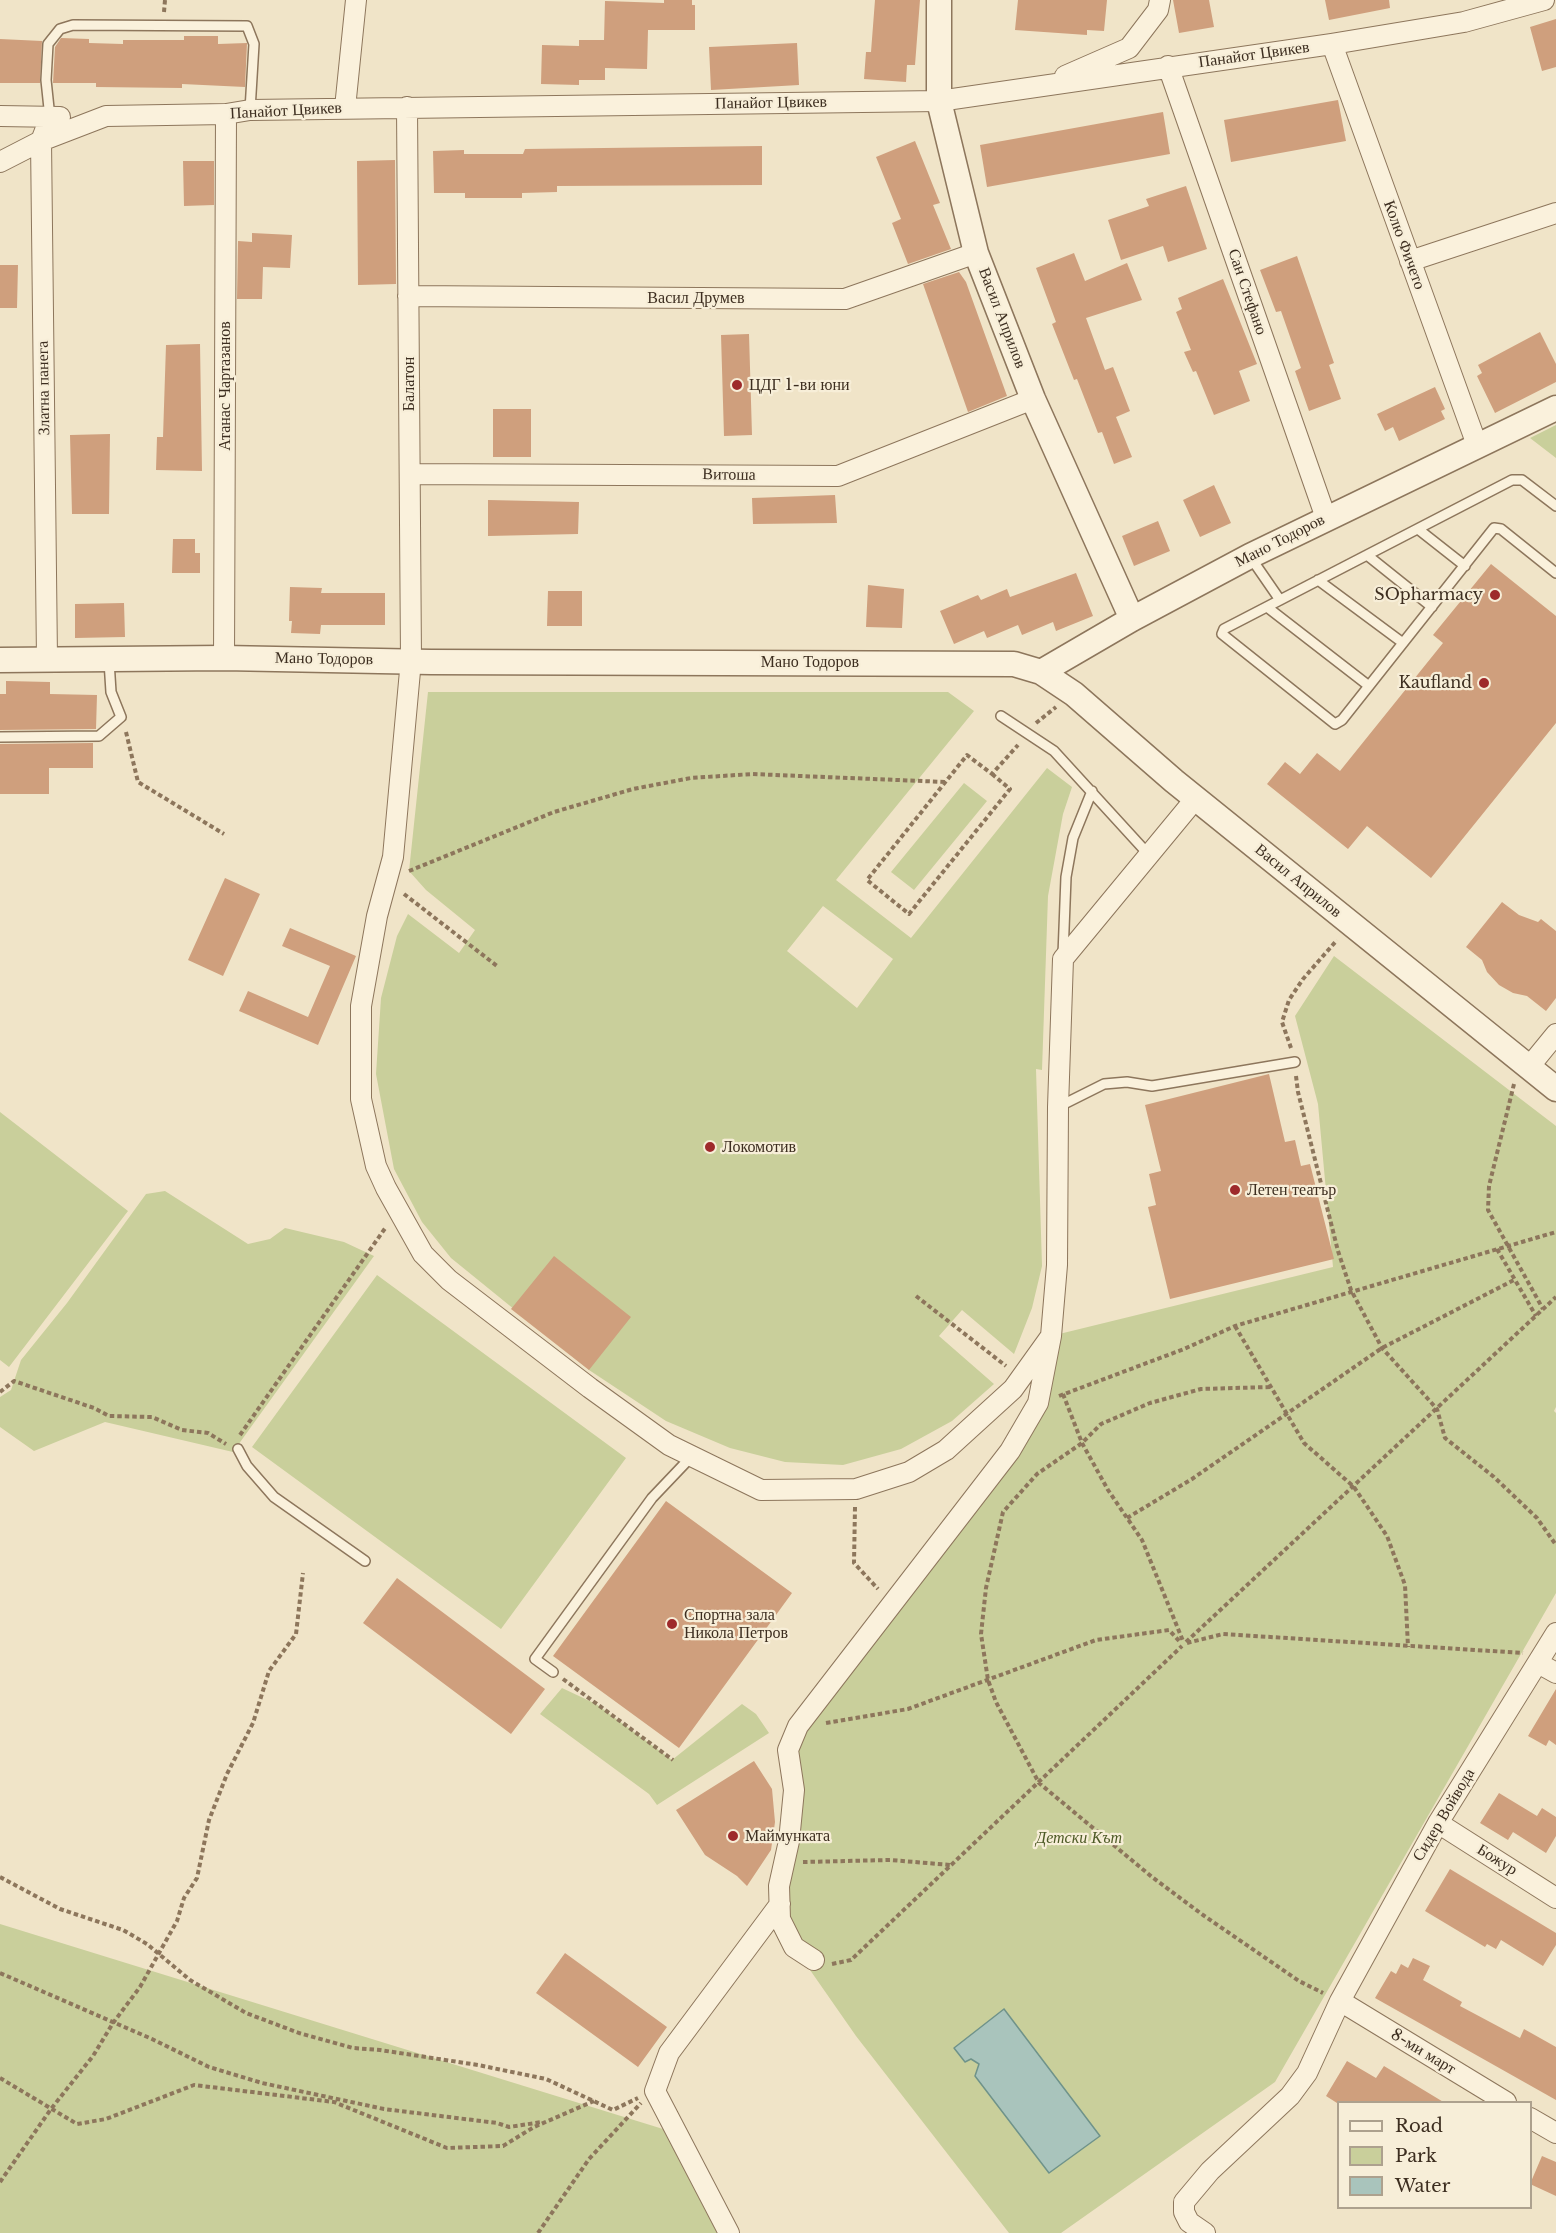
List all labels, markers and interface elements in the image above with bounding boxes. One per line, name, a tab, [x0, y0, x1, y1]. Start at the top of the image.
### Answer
street label: Панайот Цвикев	[1197, 38, 1311, 72]
street label: Панайот Цвикев	[715, 92, 827, 114]
street label: Панайот Цвикев	[230, 98, 342, 124]
street label: Колю Фичето	[1379, 198, 1429, 292]
street label: Сан Стефано	[1223, 246, 1271, 338]
street label: Васил Априлов	[974, 265, 1030, 371]
street label: Васил Друмев	[647, 288, 745, 308]
street label: Атанас Чартазанов	[215, 321, 235, 451]
street label: Златна панега	[34, 340, 54, 436]
street label: Балатон	[399, 357, 419, 411]
place label: ЦДГ 1-ви юни	[749, 375, 850, 395]
marker: ЦДГ 1-ви юни	[730, 378, 744, 392]
street label: Витоша	[702, 465, 756, 485]
street label: Мано Тодоров	[1232, 510, 1328, 572]
place label: SOpharmacy	[1374, 585, 1483, 605]
marker: SOpharmacy	[1488, 588, 1502, 602]
street label: Мано Тодоров	[275, 649, 373, 669]
street label: Мано Тодоров	[761, 652, 859, 672]
place label: Kaufland	[1398, 673, 1472, 693]
marker: Kaufland	[1477, 676, 1491, 690]
street label: Васил Априлов	[1251, 840, 1345, 922]
place label: Локомотив	[722, 1137, 796, 1157]
marker: Локомотив	[703, 1140, 717, 1154]
place label: Летен театър	[1247, 1180, 1336, 1200]
marker: Летен театър	[1228, 1183, 1242, 1197]
place label: Спортна зала Никола Петров	[684, 1605, 788, 1643]
marker: Спортна зала Никола Петров	[665, 1617, 679, 1631]
street label: Сидер Войвода	[1409, 1765, 1479, 1865]
place label: Маймунката	[745, 1826, 830, 1846]
park label: Детски Кът	[1036, 1828, 1122, 1848]
marker: Маймунката	[726, 1829, 740, 1843]
street label: Божур	[1473, 1840, 1521, 1880]
street label: 8-ми март	[1387, 2025, 1459, 2079]
legend	[1337, 2101, 1532, 2209]
text: Road	[1395, 2115, 1443, 2137]
text: Park	[1395, 2145, 1437, 2167]
text: Water	[1395, 2175, 1450, 2197]

